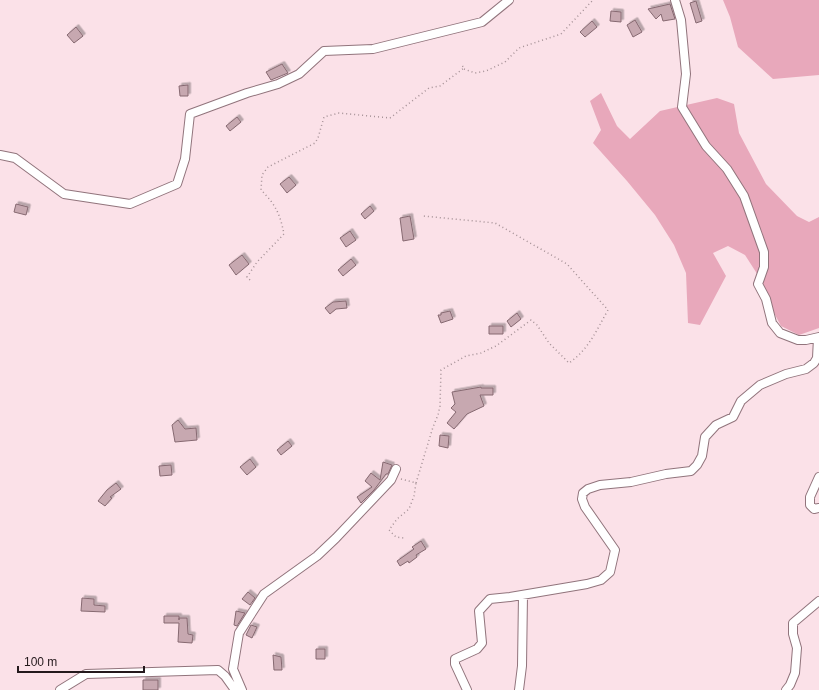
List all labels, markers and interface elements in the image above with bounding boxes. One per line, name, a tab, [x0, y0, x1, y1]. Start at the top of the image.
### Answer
scale bar	[18, 648, 144, 674]
text: 100 m	[24, 655, 57, 669]

